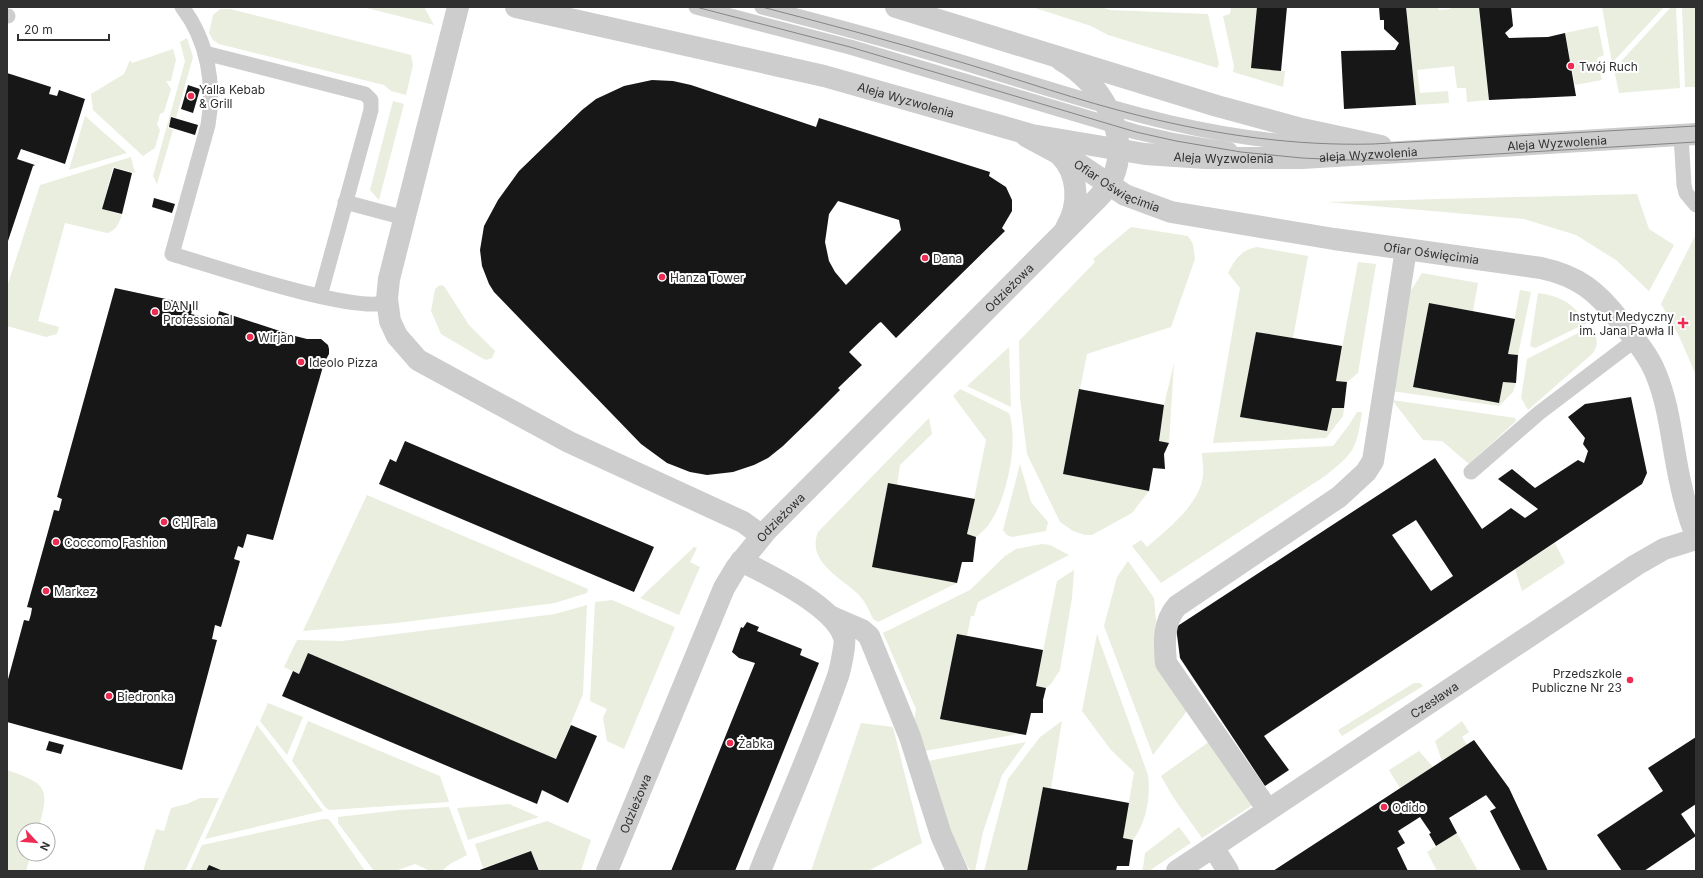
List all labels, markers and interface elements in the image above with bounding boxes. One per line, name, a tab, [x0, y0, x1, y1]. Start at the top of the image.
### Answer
scale bar	[18, 16, 109, 42]
text: 20 m	[24, 22, 53, 37]
place label: Twój Ruch	[1579, 59, 1638, 74]
marker: Twój Ruch	[1566, 61, 1576, 71]
street label: Aleja Wyzwolenia	[856, 78, 956, 120]
place label: Yalla Kebab & Grill	[199, 82, 265, 111]
marker: Yalla Kebab & Grill	[186, 91, 196, 101]
street label: Aleja Wyzwolenia	[1507, 132, 1607, 153]
street label: aleja Wyzwolenia	[1319, 143, 1418, 164]
street label: Aleja Wyzwolenia	[1173, 148, 1273, 166]
street label: Ofiar Oświęcimia	[1072, 156, 1162, 215]
street label: Ofiar Oświęcimia	[1383, 239, 1480, 267]
place label: Dana	[933, 251, 962, 266]
marker: Dana	[920, 253, 930, 263]
street label: Odzieżowa	[981, 260, 1036, 315]
place label: Hanza Tower	[670, 270, 745, 285]
marker: Hanza Tower	[657, 272, 667, 282]
place label: DAN II Professional	[163, 298, 233, 327]
marker: DAN II Professional	[150, 307, 160, 317]
place label: Instytut Medyczny im. Jana Pawła II	[1569, 309, 1674, 338]
marker: Instytut Medyczny im. Jana Pawła II	[1677, 317, 1689, 329]
place label: Wirjan	[258, 330, 294, 345]
marker: Wirjan	[245, 332, 255, 342]
place label: Ideolo Pizza	[309, 355, 378, 370]
marker: Ideolo Pizza	[296, 357, 306, 367]
street label: Odzieżowa	[753, 489, 808, 545]
place label: CH Fala	[172, 515, 216, 530]
marker: CH Fala	[159, 517, 169, 527]
place label: Coccomo Fashion	[64, 535, 166, 550]
marker: Coccomo Fashion	[51, 537, 61, 547]
place label: Markez	[54, 584, 96, 599]
marker: Markez	[41, 586, 51, 596]
place label: Przedszkole Publiczne Nr 23	[1532, 666, 1622, 695]
marker: Przedszkole Publiczne Nr 23	[1625, 675, 1635, 685]
street label: Czesława	[1407, 678, 1461, 721]
place label: Biedronka	[117, 689, 174, 704]
marker: Biedronka	[104, 691, 114, 701]
place label: Żabka	[738, 736, 773, 751]
marker: Żabka	[725, 738, 735, 748]
street label: Odzieżowa	[616, 772, 654, 835]
place label: Odido	[1392, 800, 1426, 815]
marker: Odido	[1379, 802, 1389, 812]
north arrow	[16, 822, 56, 862]
text: N	[37, 840, 53, 853]

